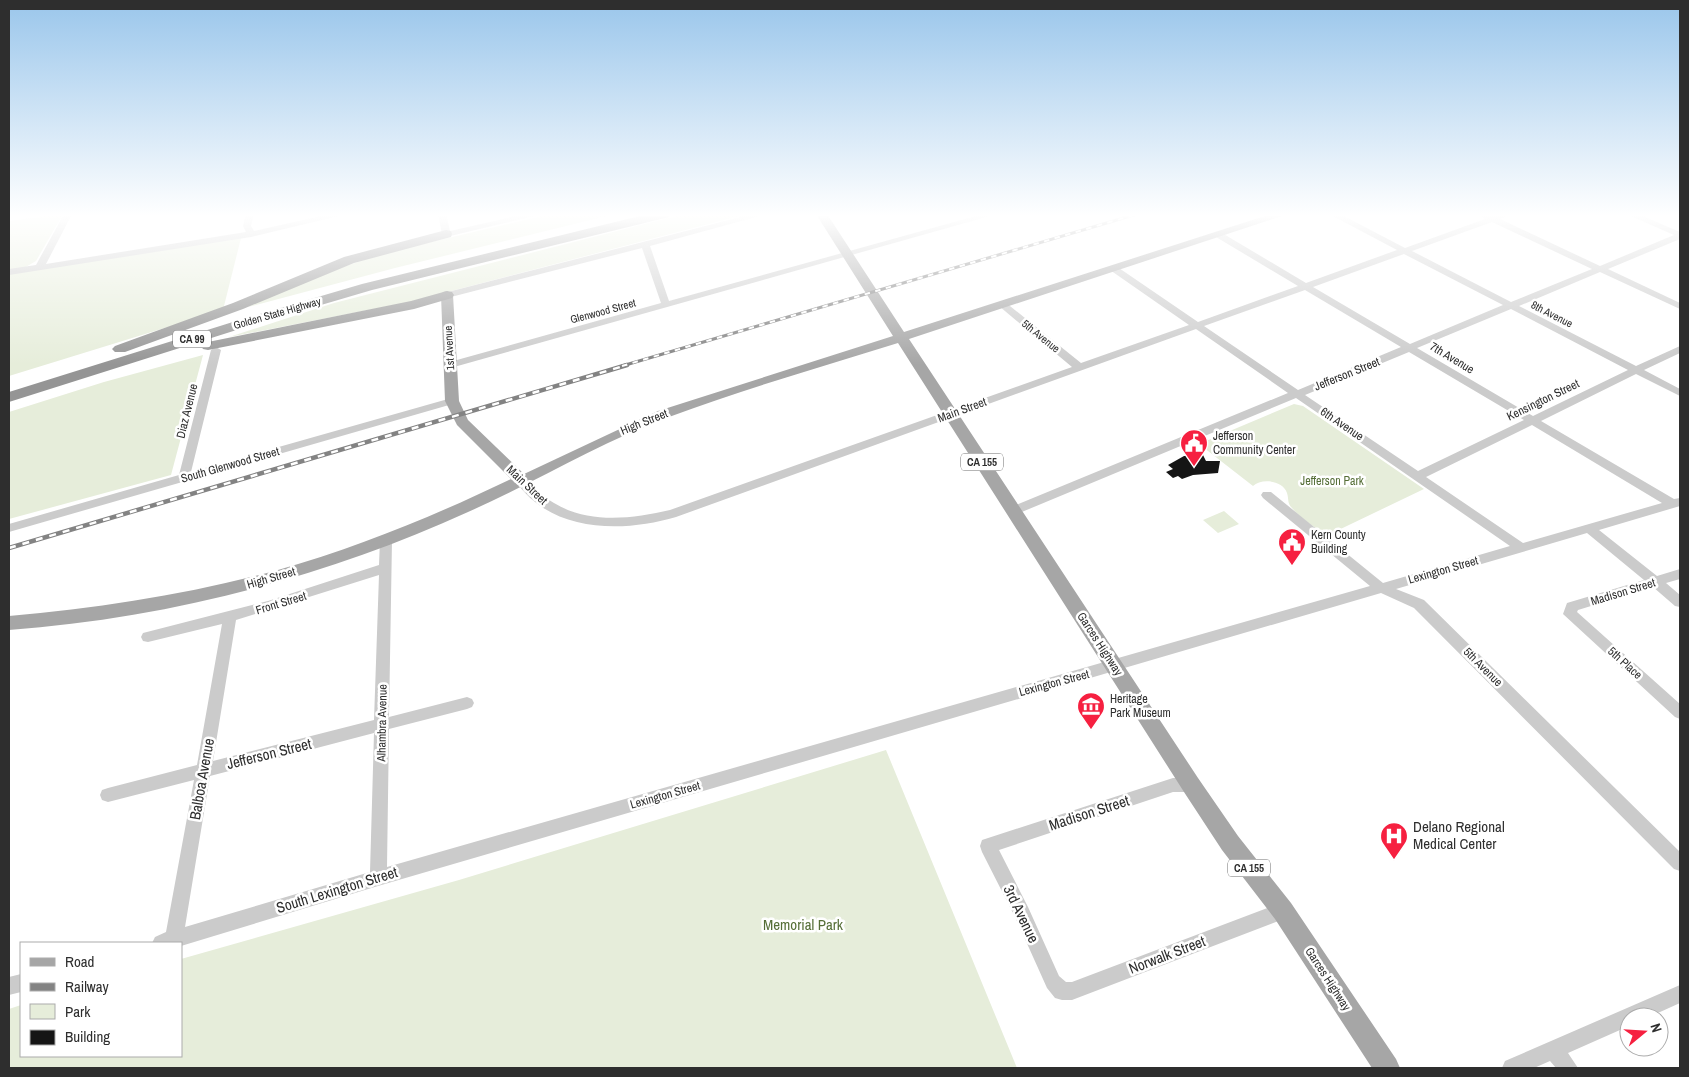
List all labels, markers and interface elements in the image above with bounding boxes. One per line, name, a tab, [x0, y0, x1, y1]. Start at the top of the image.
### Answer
street label: Golden State Highway	[232, 294, 323, 332]
street label: Glenwood Street	[569, 295, 638, 326]
street label: 8th Avenue	[1529, 298, 1575, 330]
street label: 5th Avenue	[1019, 316, 1063, 356]
street label: 1st Avenue	[441, 325, 457, 371]
road number: CA 99	[173, 330, 211, 348]
street label: 7th Avenue	[1427, 339, 1477, 377]
street label: Jefferson Street	[1312, 354, 1382, 394]
street label: Kensington Street	[1504, 375, 1582, 424]
street label: Diaz Avenue	[173, 382, 201, 440]
street label: Main Street	[935, 394, 989, 426]
street label: 6th Avenue	[1317, 404, 1367, 444]
street label: High Street	[618, 405, 670, 439]
public building icon: Jefferson Community Center	[1179, 428, 1209, 467]
place label: Jefferson Community Center	[1213, 428, 1296, 458]
street label: South Glenwood Street	[179, 443, 281, 487]
road number: CA 155	[961, 454, 1003, 471]
street label: Main Street	[503, 462, 551, 508]
park label: Jefferson Park	[1300, 473, 1364, 489]
public building icon: Kern County Building	[1277, 527, 1307, 566]
place label: Kern County Building	[1311, 527, 1366, 557]
street label: Lexington Street	[1406, 552, 1480, 588]
street label: High Street	[245, 563, 297, 593]
street label: Madison Street	[1589, 575, 1657, 609]
street label: Front Street	[254, 588, 308, 618]
street label: Garces Highway	[1073, 609, 1127, 679]
street label: 5th Place	[1604, 643, 1646, 683]
street label: 5th Avenue	[1460, 644, 1506, 690]
street label: Lexington Street	[1017, 666, 1091, 700]
street label: Alhambra Avenue	[373, 684, 391, 763]
museum icon: Heritage Park Museum	[1076, 691, 1106, 730]
place label: Heritage Park Museum	[1110, 691, 1171, 721]
street label: Jefferson Street	[224, 733, 314, 774]
street label: Balboa Avenue	[184, 736, 219, 821]
street label: Lexington Street	[628, 777, 702, 813]
street label: Madison Street	[1046, 789, 1132, 835]
place label: Delano Regional Medical Center	[1413, 816, 1505, 854]
hospital icon: Delano Regional Medical Center	[1379, 821, 1409, 860]
road number: CA 155	[1228, 860, 1270, 876]
street label: South Lexington Street	[274, 861, 401, 918]
street label: 3rd Avenue	[998, 881, 1045, 946]
park label: Memorial Park	[763, 914, 844, 935]
street label: Norwalk Street	[1125, 930, 1209, 979]
legend	[20, 942, 182, 1057]
street label: Garces Highway	[1301, 944, 1355, 1014]
text: Road	[65, 951, 94, 972]
text: Railway	[65, 976, 110, 997]
text: Park	[65, 1001, 91, 1022]
north arrow	[1619, 1007, 1669, 1057]
text: N	[1647, 1021, 1666, 1035]
text: Building	[65, 1026, 110, 1047]

